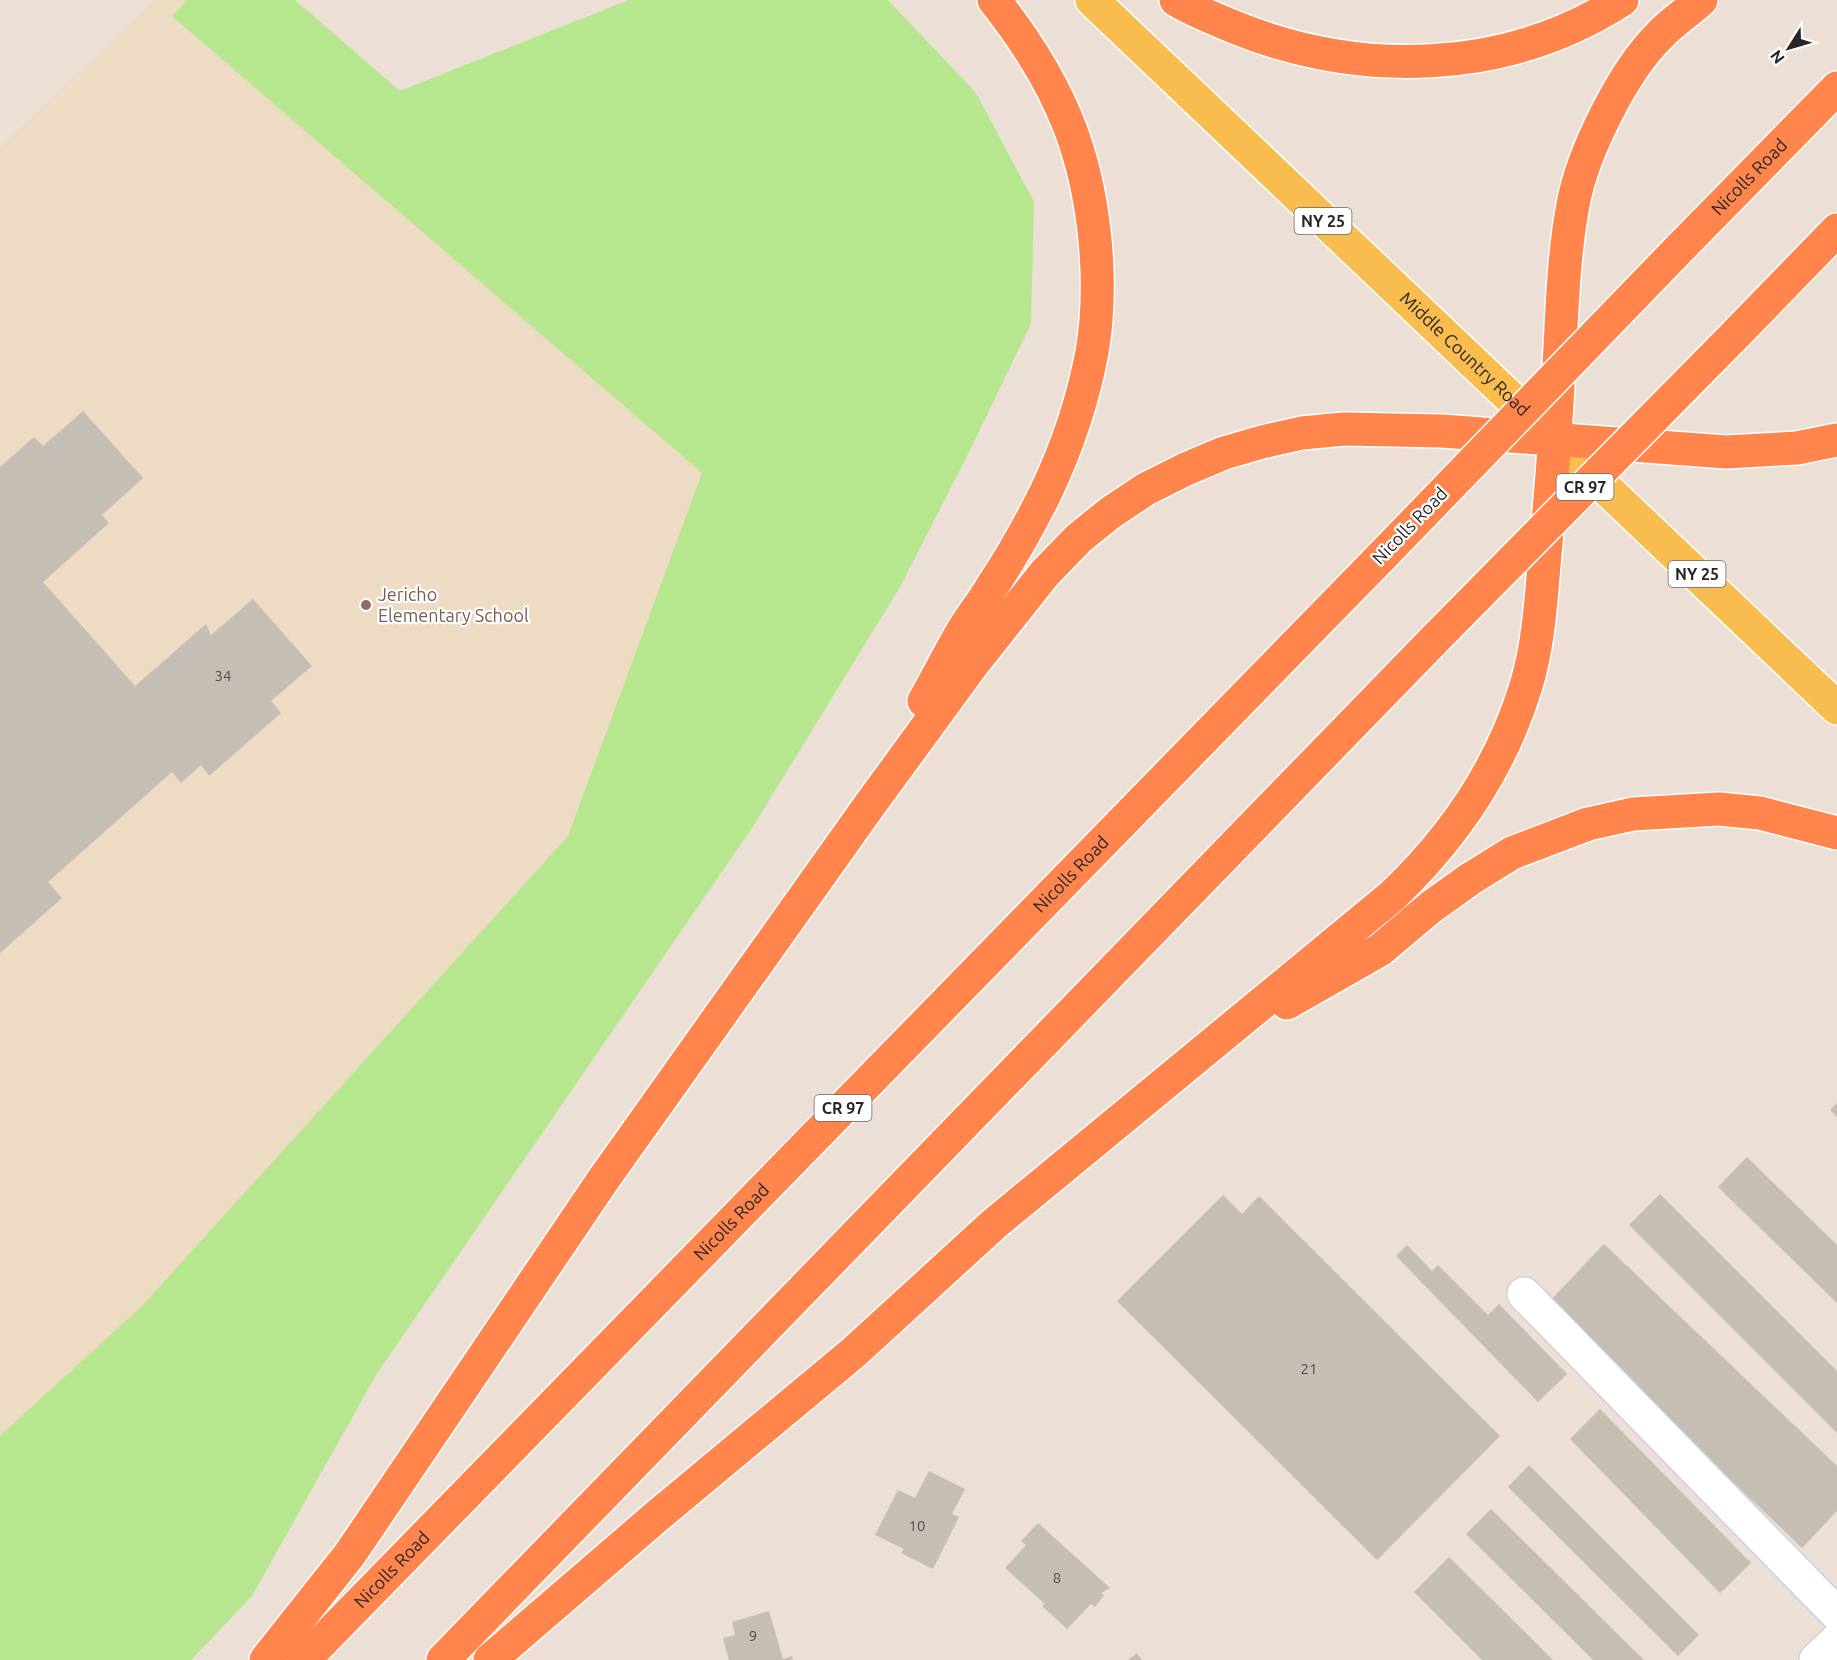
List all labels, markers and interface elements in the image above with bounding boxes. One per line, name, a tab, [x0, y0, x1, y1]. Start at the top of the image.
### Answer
north arrow	[1759, 18, 1819, 78]
text: N	[1766, 47, 1788, 67]
street label: Nicolls Road	[1707, 134, 1790, 219]
road number: NY 25	[1294, 208, 1352, 234]
street label: Middle Country Road	[1397, 287, 1534, 419]
road number: CR 97	[1556, 474, 1614, 500]
street label: Nicolls Road	[1368, 483, 1451, 568]
road number: NY 25	[1668, 561, 1726, 587]
place label: Jericho Elementary School	[378, 584, 529, 625]
marker: Jericho Elementary School	[359, 598, 373, 612]
house number: 34	[215, 667, 231, 684]
street label: Nicolls Road	[1029, 831, 1112, 916]
road number: CR 97	[814, 1095, 872, 1121]
street label: Nicolls Road	[689, 1179, 773, 1264]
house number: 21	[1301, 1360, 1317, 1377]
house number: 10	[909, 1517, 925, 1534]
street label: Nicolls Road	[350, 1527, 433, 1612]
house number: 8	[1053, 1569, 1061, 1586]
house number: 9	[749, 1627, 757, 1644]

